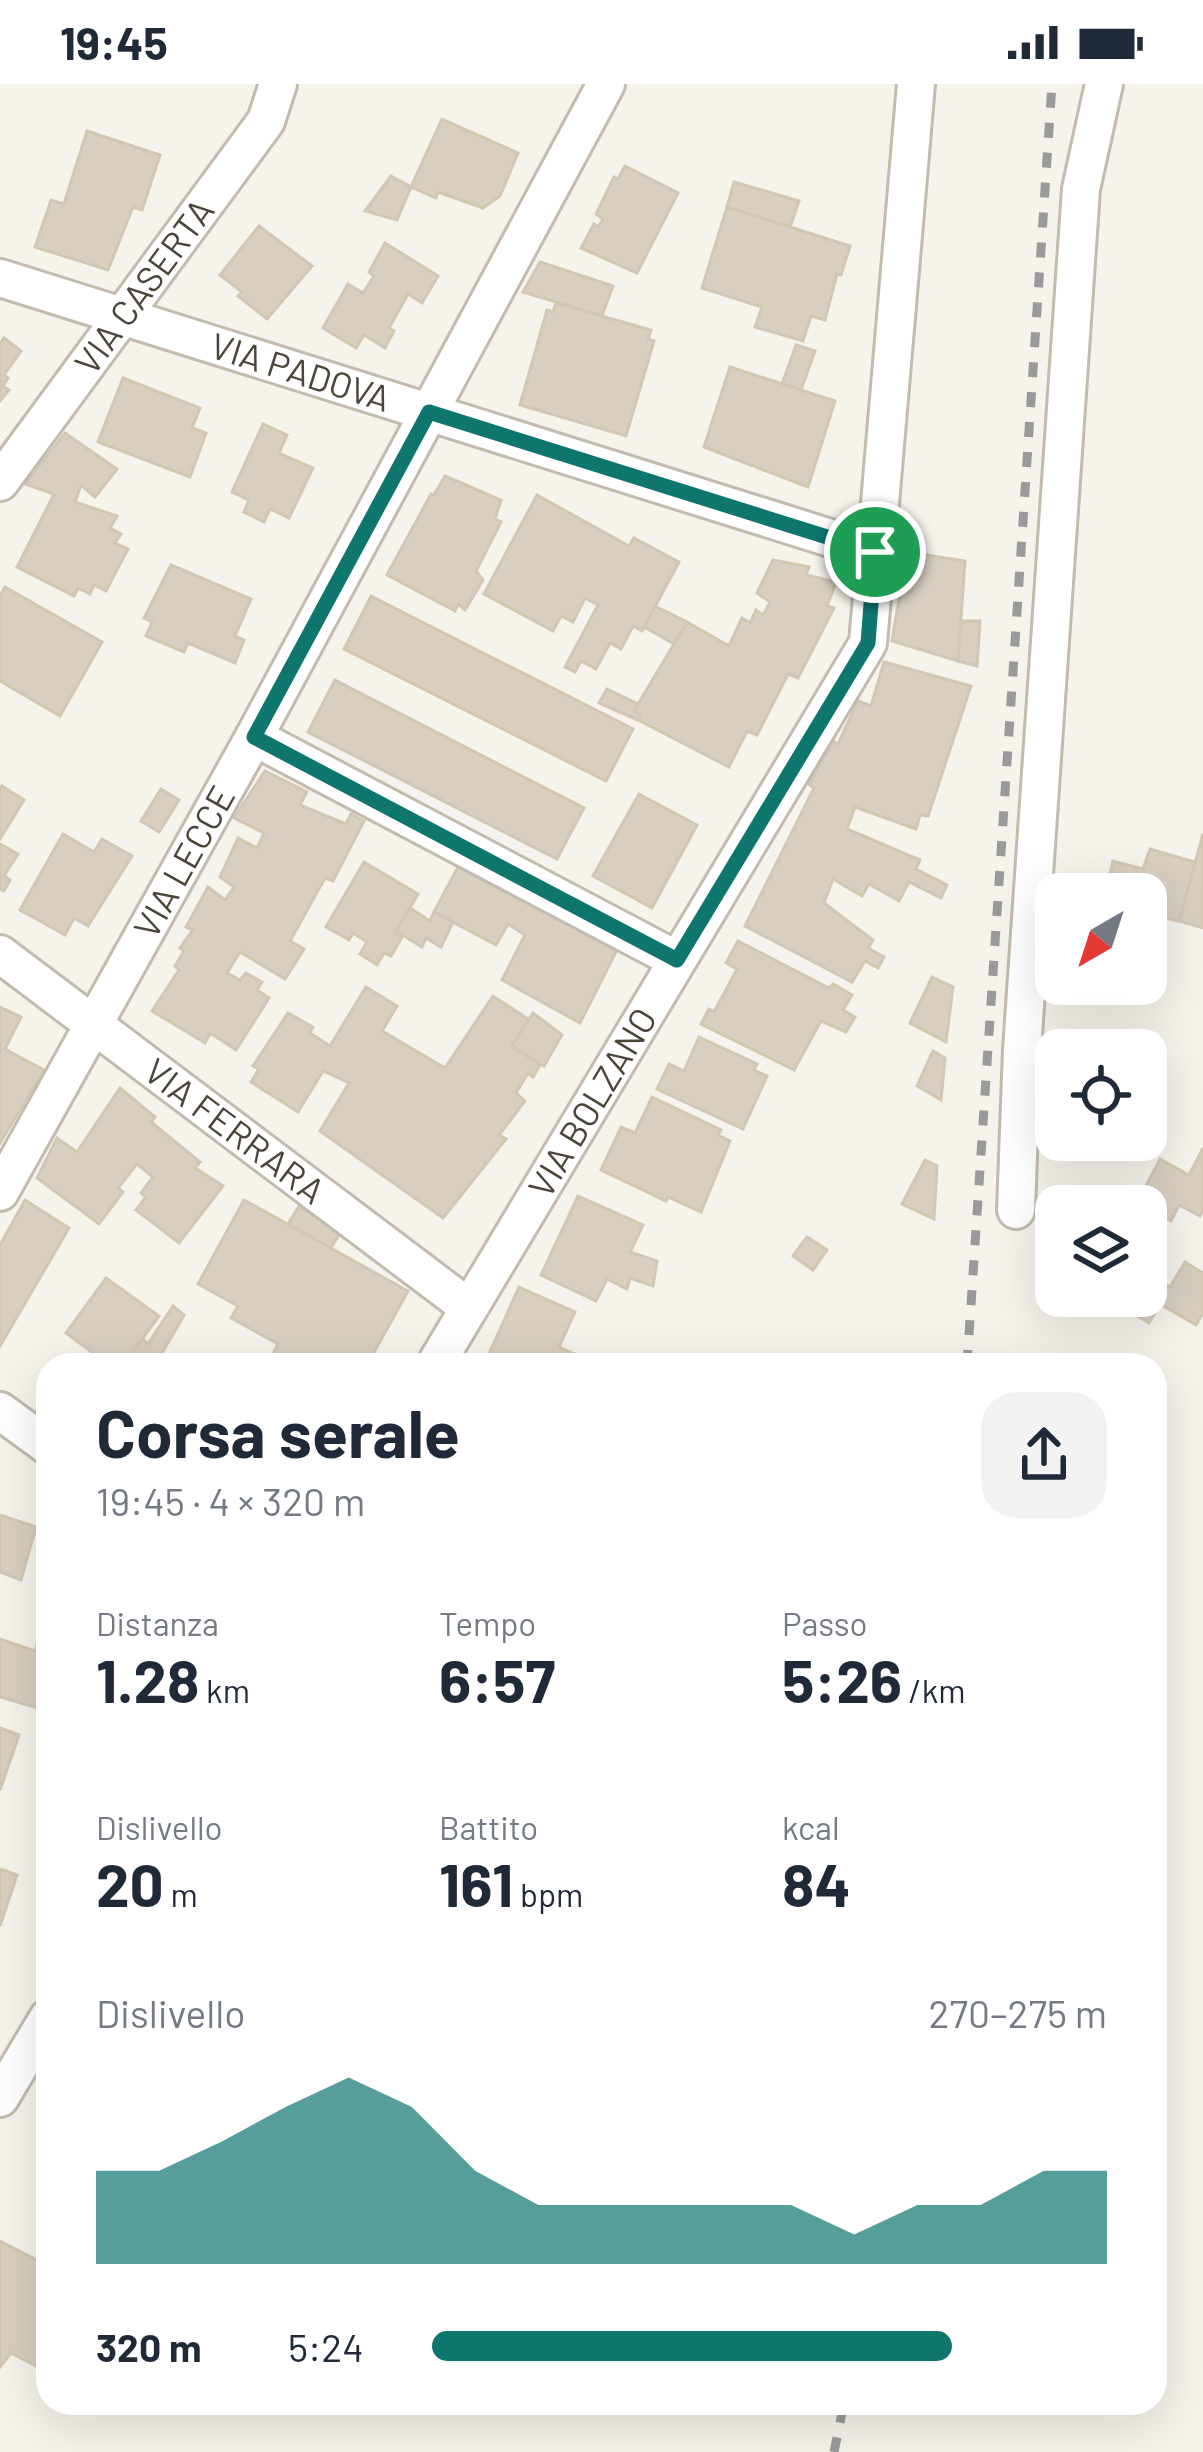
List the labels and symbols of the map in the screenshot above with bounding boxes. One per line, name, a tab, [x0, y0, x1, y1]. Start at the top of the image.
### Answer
street label: VIA CASERTA	[64, 189, 222, 382]
street label: VIA PADOVA	[206, 322, 396, 419]
pin	[824, 501, 926, 603]
street label: VIA LECCE	[123, 778, 242, 945]
north arrow	[1035, 873, 1167, 1005]
street label: VIA BOLZANO	[518, 999, 664, 1204]
street label: VIA FERRARA	[137, 1048, 334, 1212]

